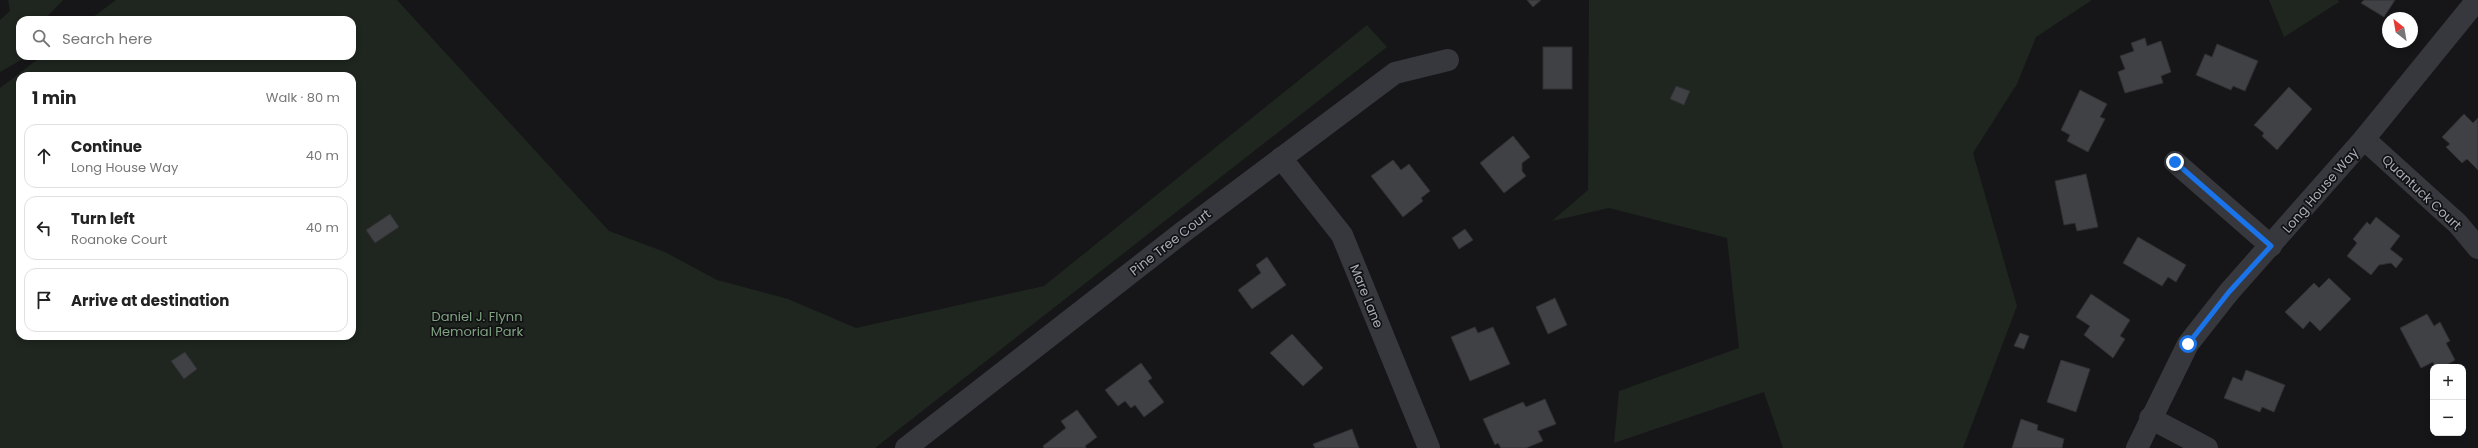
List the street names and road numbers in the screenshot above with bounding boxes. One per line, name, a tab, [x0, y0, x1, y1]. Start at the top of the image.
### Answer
street label: Long House Way	[2278, 143, 2363, 237]
street label: Quantuck Court	[2377, 150, 2466, 235]
street label: Pine Tree Court	[1126, 204, 1215, 280]
street label: Mare Lane	[1345, 261, 1388, 331]

